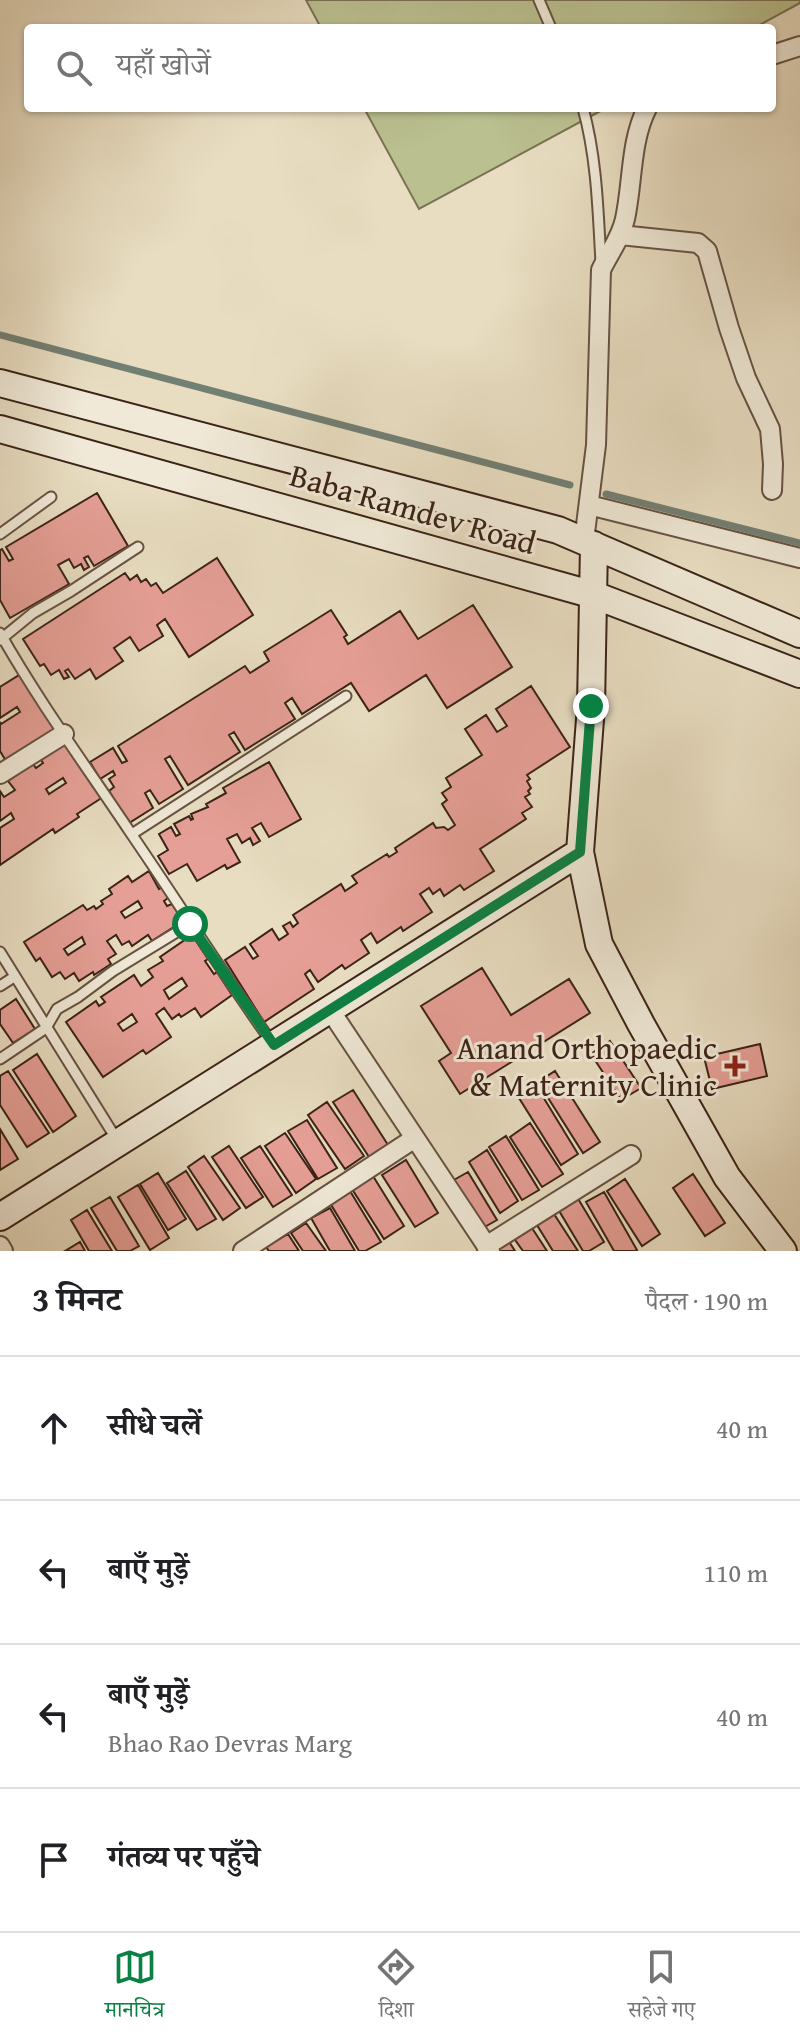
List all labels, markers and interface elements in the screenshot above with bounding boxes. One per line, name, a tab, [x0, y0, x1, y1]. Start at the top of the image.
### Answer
search box	[24, 24, 776, 112]
text: यहाँ खोजें	[116, 42, 210, 86]
icon: search	[52, 46, 96, 90]
street label: Baba Ramdev Road	[285, 451, 542, 566]
route end	[573, 688, 609, 724]
route start	[172, 906, 208, 942]
place label: Anand Orthopaedic & Maternity Clinic	[457, 1024, 717, 1108]
marker: Anand Orthopaedic & Maternity Clinic	[724, 1055, 746, 1077]
text: 3 मिनट	[32, 1274, 122, 1323]
text: पैदल · 190 m	[645, 1281, 768, 1320]
text: सीधे चलें	[108, 1402, 202, 1446]
icon: ahead	[32, 1406, 76, 1450]
text: 40 m	[716, 1409, 768, 1448]
text: बाएँ मुड़ें	[108, 1546, 189, 1590]
icon: left	[32, 1550, 76, 1594]
text: 110 m	[703, 1553, 768, 1592]
text: बाएँ मुड़ें	[108, 1671, 189, 1715]
icon: left	[32, 1694, 76, 1738]
text: 40 m	[716, 1697, 768, 1736]
text: Bhao Rao Devras Marg	[108, 1723, 352, 1762]
text: गंतव्य पर पहुँचे	[108, 1834, 260, 1878]
icon: arrive	[32, 1838, 76, 1882]
tab: मानचित्र	[105, 1945, 164, 2031]
tab: दिशा	[374, 1945, 418, 2031]
tab: सहेजे गए	[628, 1945, 695, 2031]

